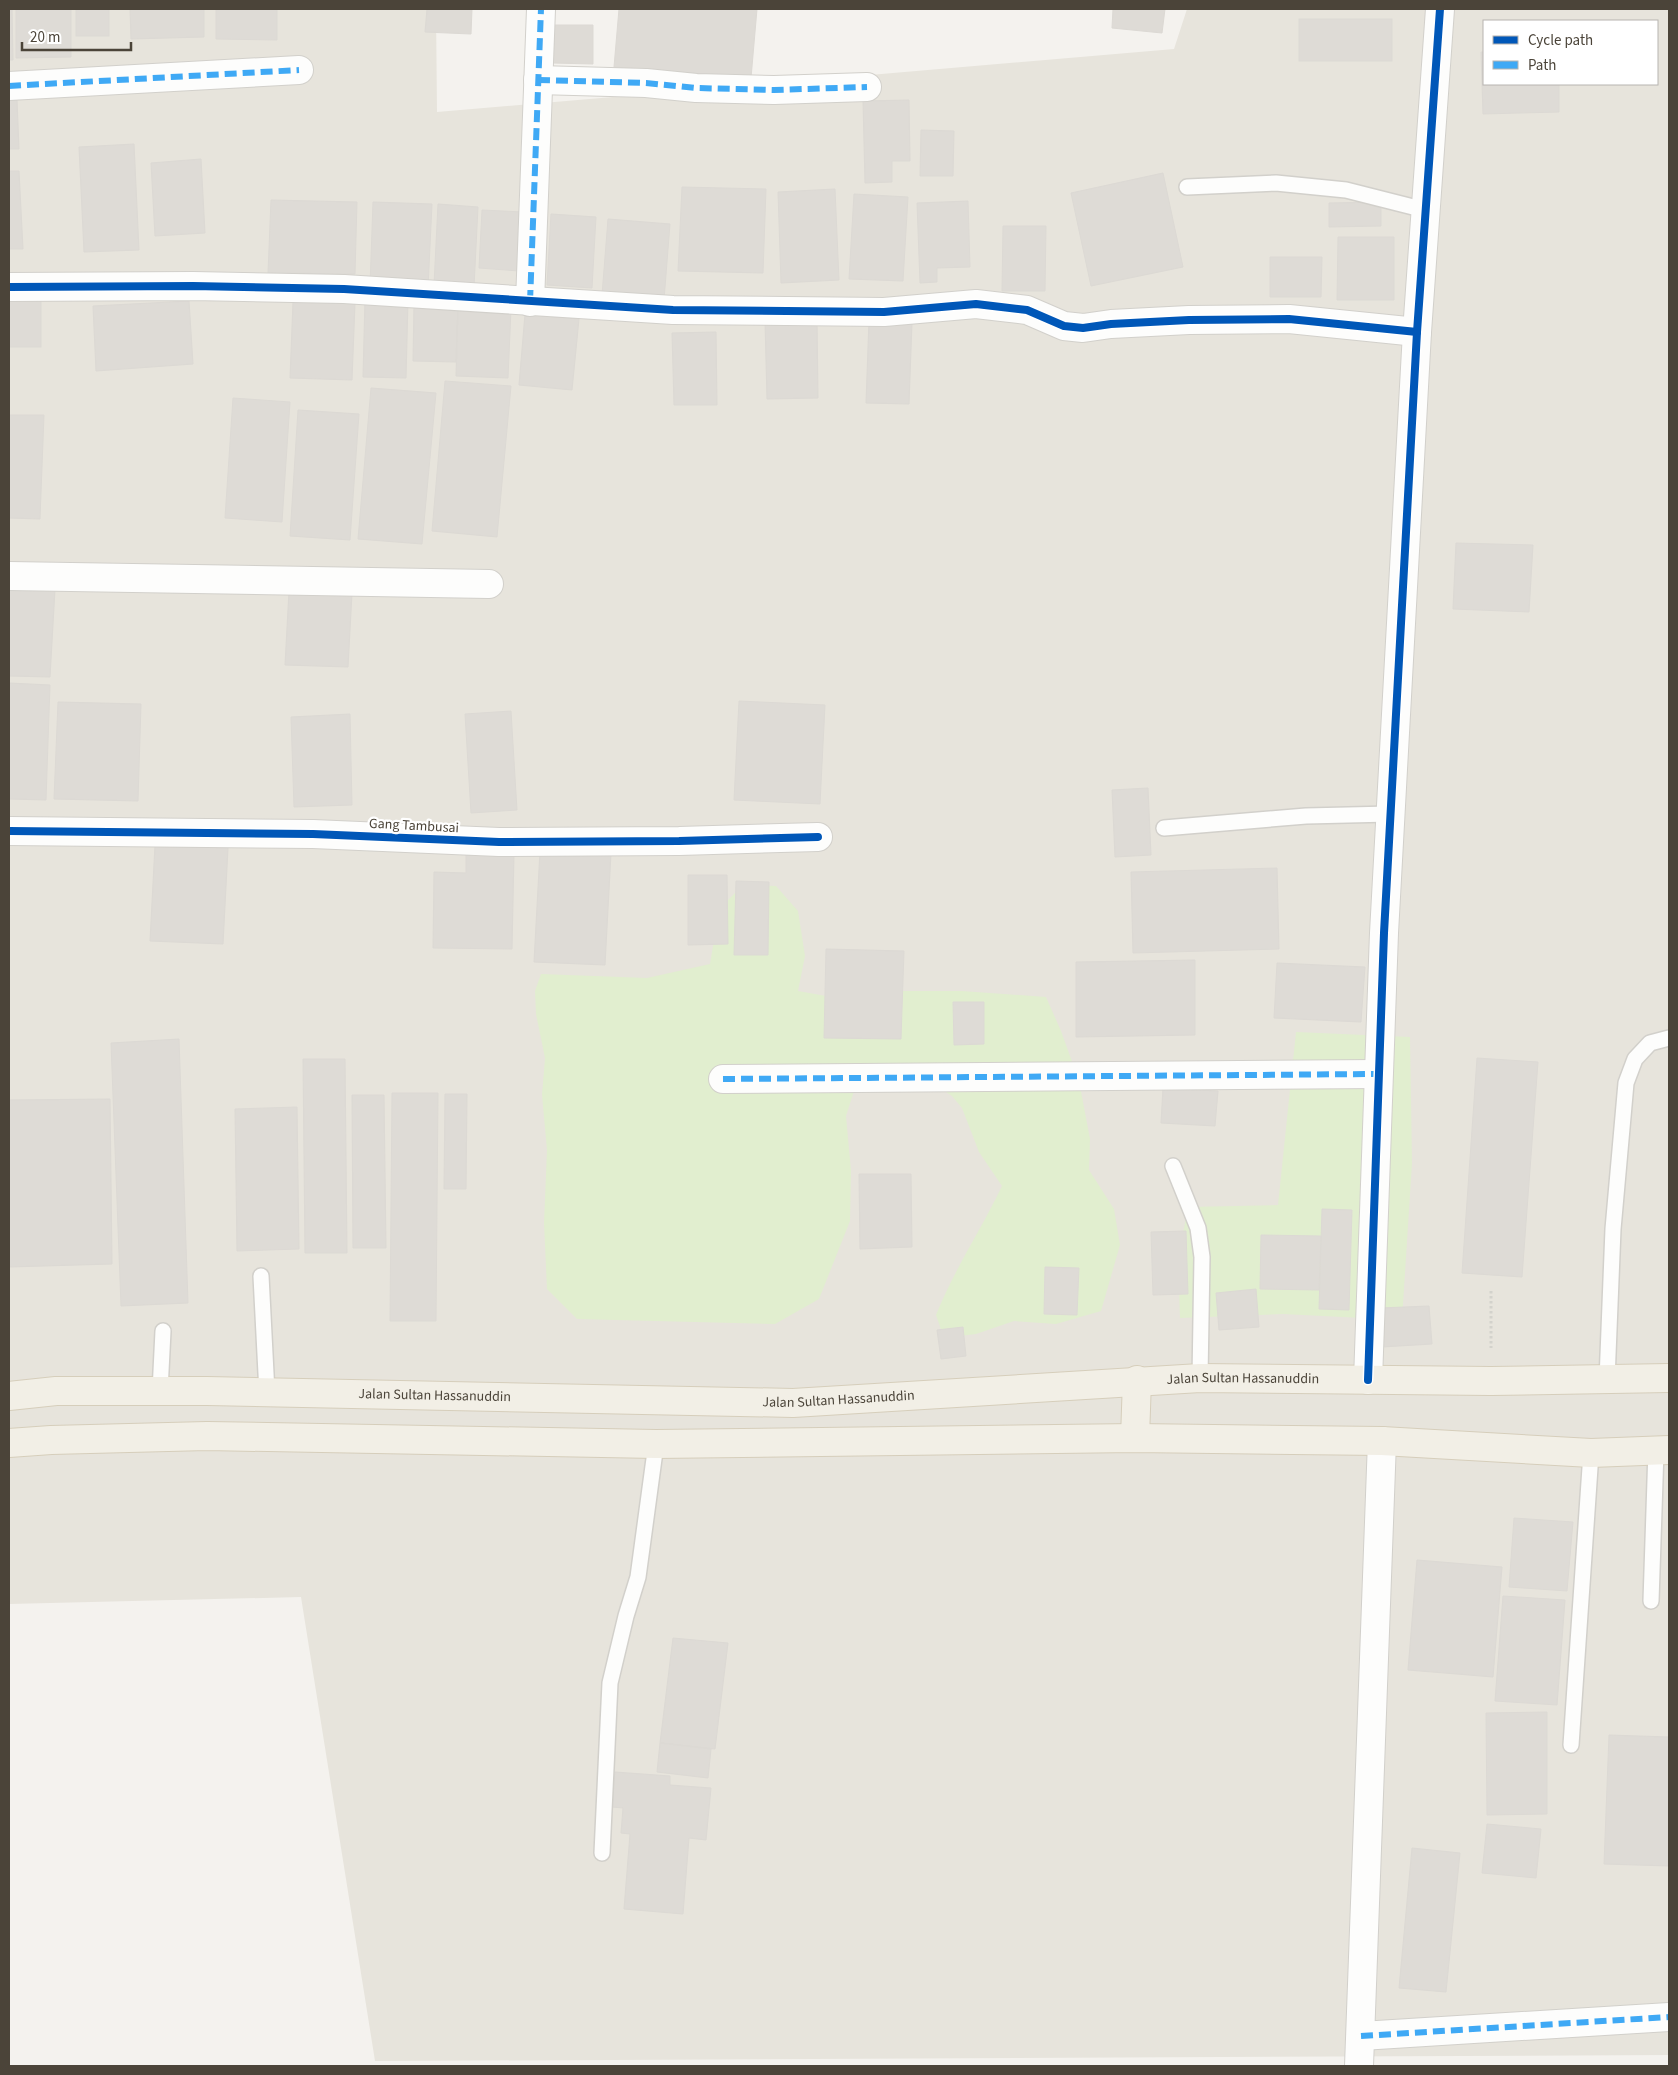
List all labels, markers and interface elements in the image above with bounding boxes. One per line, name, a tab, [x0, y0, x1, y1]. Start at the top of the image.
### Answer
scale bar	[22, 20, 131, 52]
legend	[1483, 20, 1658, 85]
text: 20 m	[30, 27, 60, 48]
text: Cycle path	[1528, 30, 1593, 51]
text: Path	[1528, 55, 1556, 76]
street label: Gang Tambusai	[368, 814, 460, 838]
street label: Jalan Sultan Hassanuddin	[1166, 1368, 1319, 1390]
street label: Jalan Sultan Hassanuddin	[358, 1384, 511, 1407]
street label: Jalan Sultan Hassanuddin	[762, 1386, 915, 1413]

